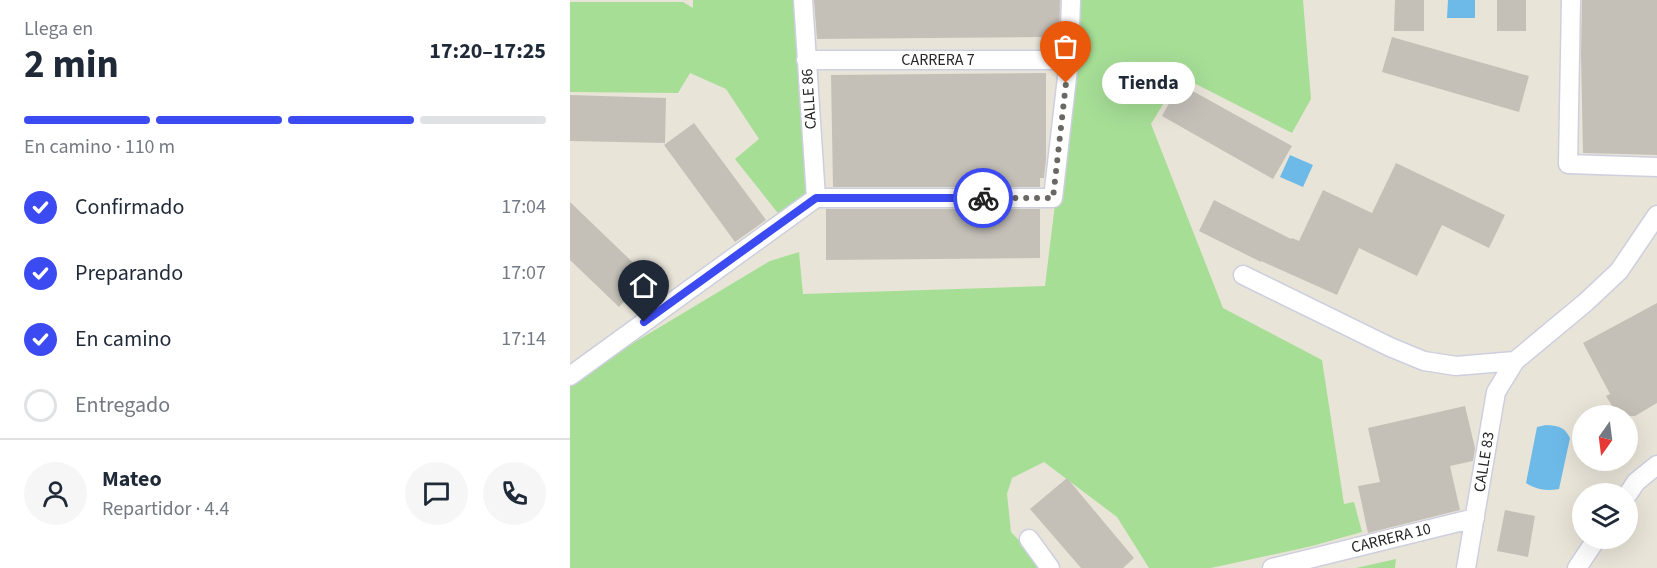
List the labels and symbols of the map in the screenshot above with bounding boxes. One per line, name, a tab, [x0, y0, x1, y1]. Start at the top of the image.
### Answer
pin	[1040, 21, 1091, 83]
street label: CARRERA 7	[901, 49, 975, 71]
callout: Tienda	[1102, 62, 1195, 104]
street label: CALLE 86	[796, 68, 822, 130]
courier	[953, 168, 1013, 228]
pin	[618, 260, 669, 322]
north arrow	[1572, 405, 1638, 471]
street label: CALLE 83	[1468, 430, 1500, 494]
street label: CARRERA 10	[1349, 517, 1433, 559]

